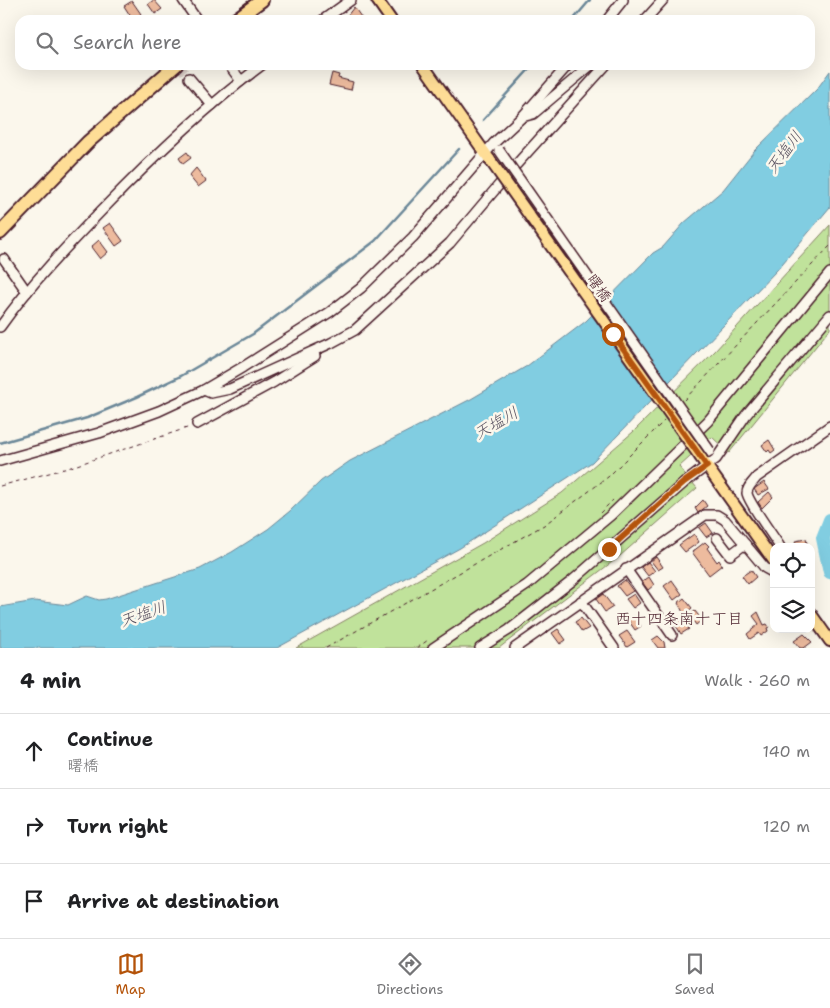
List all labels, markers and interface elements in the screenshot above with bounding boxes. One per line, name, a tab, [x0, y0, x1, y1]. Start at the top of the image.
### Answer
search box	[15, 15, 815, 70]
icon: search	[33, 29, 61, 57]
text: Search here	[73, 30, 182, 55]
water label: 天塩川	[761, 127, 807, 177]
street label: 曙橋	[582, 270, 616, 306]
route start	[602, 323, 625, 346]
water label: 天塩川	[470, 402, 522, 444]
route end	[598, 538, 621, 561]
map controls	[770, 543, 815, 633]
button: locate	[770, 543, 815, 588]
button: layers	[770, 588, 815, 633]
water label: 天塩川	[117, 596, 169, 632]
district label: 西十四条南十丁目	[615, 608, 743, 629]
text: 4 min	[20, 667, 81, 695]
text: Walk · 260 m	[704, 670, 810, 691]
text: Continue	[67, 727, 153, 752]
icon: ahead	[20, 737, 48, 765]
text: 140 m	[763, 741, 810, 762]
text: 曙橋	[67, 755, 99, 776]
icon: right	[20, 812, 48, 840]
text: Turn right	[67, 814, 168, 839]
text: 120 m	[763, 816, 810, 837]
icon: arrive	[20, 887, 48, 915]
text: Arrive at destination	[67, 889, 279, 914]
tab: Map	[116, 950, 146, 998]
tab: Directions	[377, 950, 443, 998]
tab: Saved	[675, 950, 714, 998]

